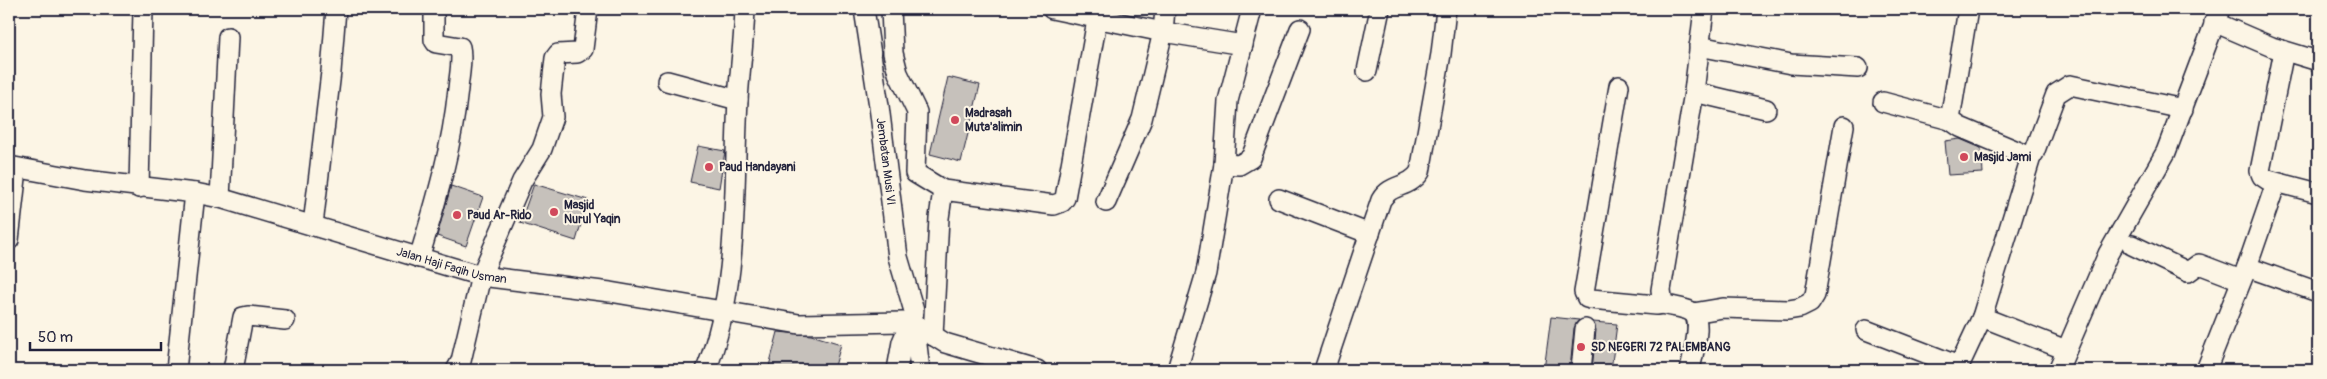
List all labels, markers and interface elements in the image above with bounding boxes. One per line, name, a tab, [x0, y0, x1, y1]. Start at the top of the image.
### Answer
place label: Madrasah Muta'alimin	[965, 106, 1022, 135]
marker: Madrasah Muta'alimin	[949, 114, 961, 126]
street label: Jembatan Musi VI	[873, 117, 898, 206]
place label: Masjid Jami	[1974, 150, 2031, 165]
marker: Masjid Jami	[1958, 151, 1970, 163]
place label: Paud Handayani	[719, 160, 795, 175]
marker: Paud Handayani	[703, 161, 715, 173]
place label: Masjid Nurul Yaqin	[564, 198, 621, 227]
marker: Masjid Nurul Yaqin	[548, 206, 560, 218]
place label: Paud Ar-Rido	[467, 208, 532, 223]
marker: Paud Ar-Rido	[451, 209, 463, 221]
street label: Jalan Haji Faqih Usman	[395, 244, 508, 287]
scale bar	[30, 319, 161, 351]
text: 50 m	[38, 328, 73, 347]
place label: SD NEGERI 72 PALEMBANG	[1591, 340, 1731, 355]
marker: SD NEGERI 72 PALEMBANG	[1575, 341, 1587, 353]

